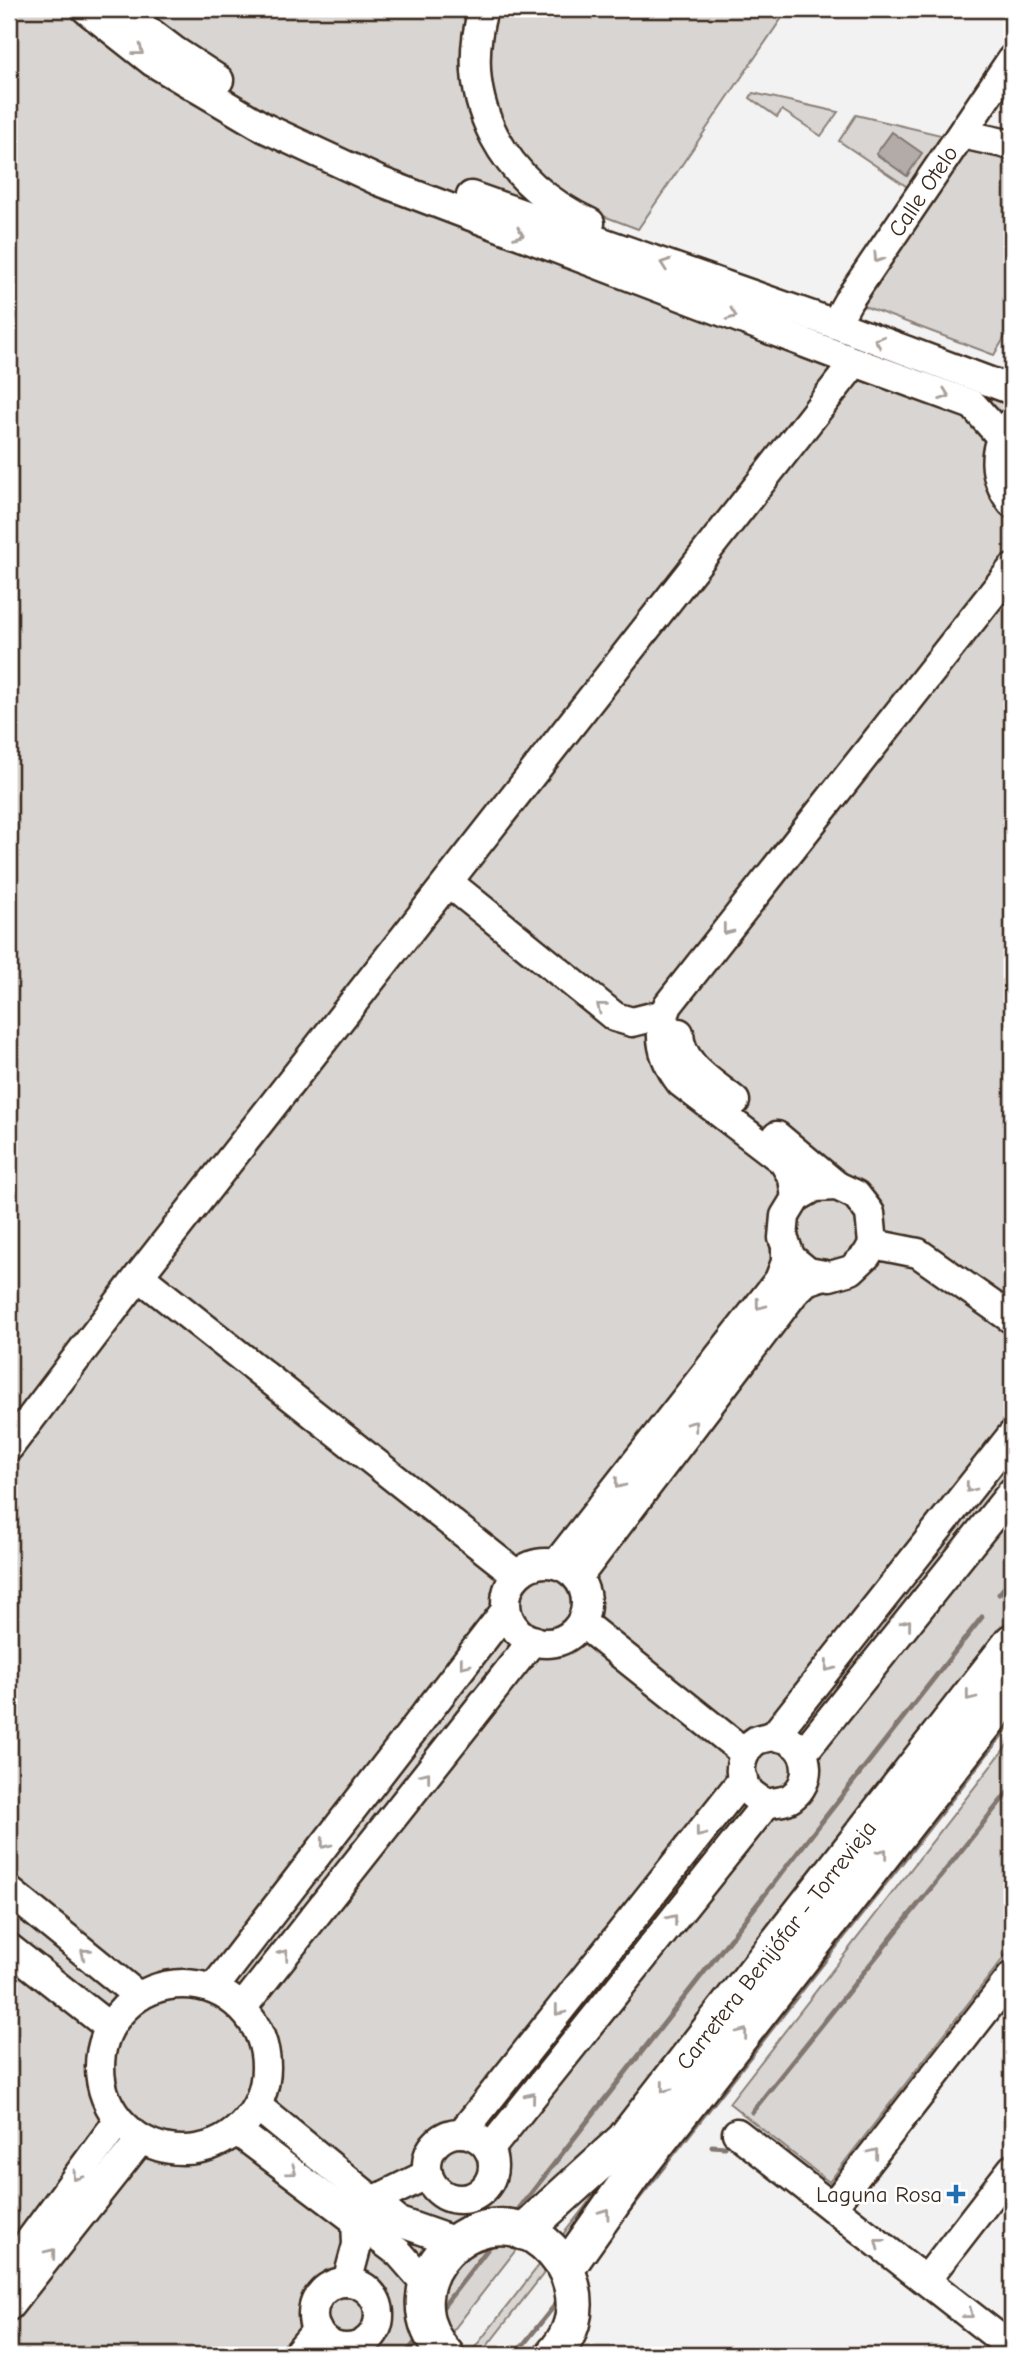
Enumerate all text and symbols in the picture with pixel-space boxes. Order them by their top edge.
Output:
one-way arrow [131,43,144,55]
street label: Calle Otelo [883,140,964,242]
one-way arrow [513,226,525,240]
one-way arrow [873,250,886,263]
one-way arrow [659,258,672,272]
one-way arrow [725,307,737,321]
one-way arrow [874,335,886,349]
one-way arrow [939,387,951,401]
one-way arrow [722,923,735,935]
one-way arrow [596,1003,609,1015]
one-way arrow [755,1298,768,1310]
one-way arrow [685,1420,698,1433]
one-way arrow [615,1477,628,1489]
one-way arrow [966,1480,978,1493]
one-way arrow [898,1619,911,1631]
one-way arrow [460,1657,473,1669]
one-way arrow [824,1659,837,1671]
one-way arrow [966,1688,979,1701]
one-way arrow [417,1771,430,1783]
street label: Carretera Benijófar - Torrevieja [671,1815,882,2075]
one-way arrow [696,1825,709,1837]
one-way arrow [320,1836,333,1849]
one-way arrow [875,1849,888,1861]
one-way arrow [665,1914,678,1927]
one-way arrow [80,1948,92,1961]
one-way arrow [276,1950,289,1962]
one-way arrow [555,2002,567,2015]
one-way arrow [735,2028,748,2040]
one-way arrow [660,2080,673,2093]
one-way arrow [523,2092,536,2104]
one-way arrow [865,2148,878,2161]
one-way arrow [284,2163,297,2176]
one-way arrow [73,2168,86,2181]
place label: Laguna Rosa [816,2181,942,2208]
marker: Laguna Rosa [948,2186,964,2202]
one-way arrow [597,2208,609,2221]
one-way arrow [874,2239,886,2252]
one-way arrow [43,2248,55,2261]
one-way arrow [961,2305,974,2318]

